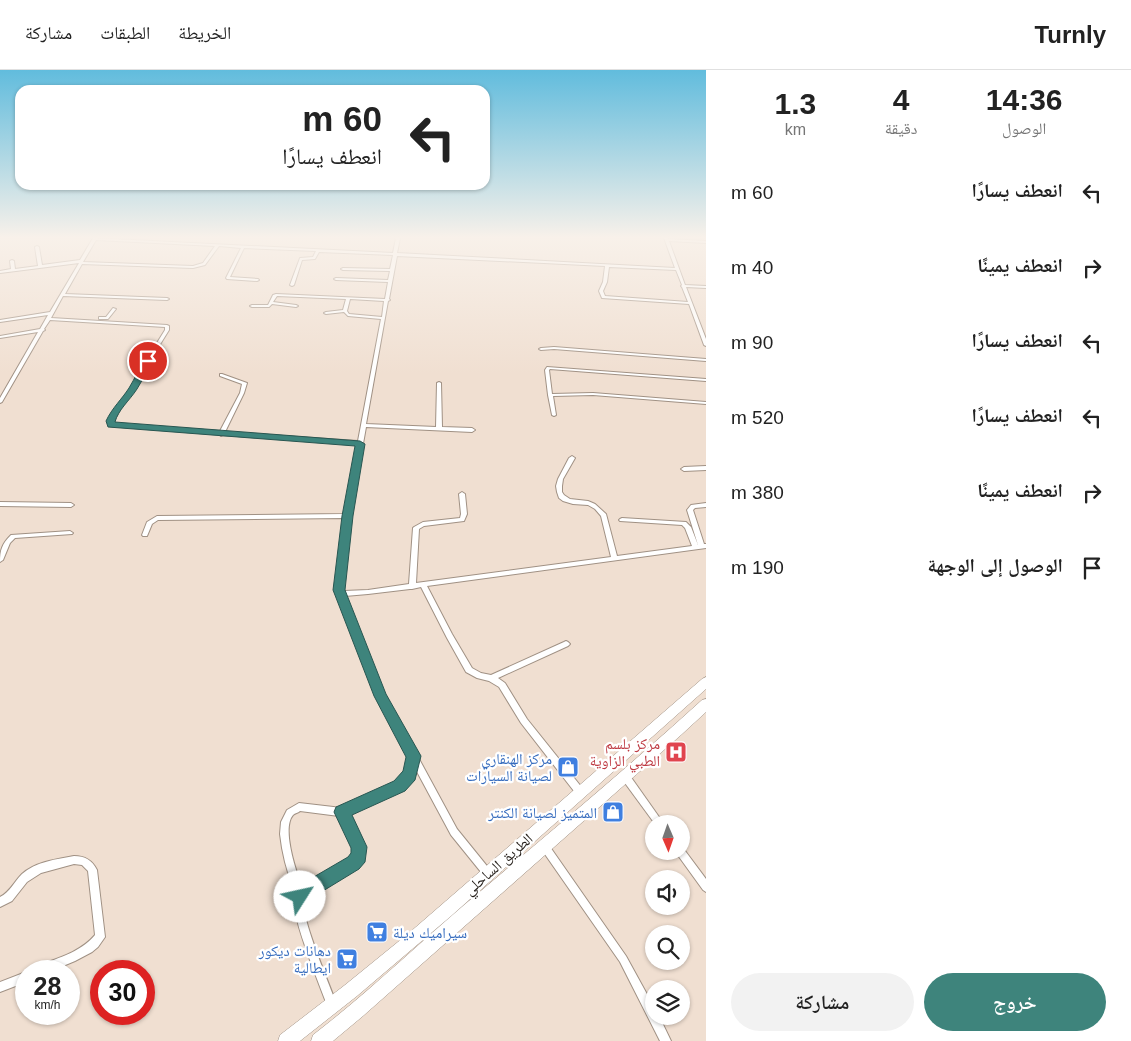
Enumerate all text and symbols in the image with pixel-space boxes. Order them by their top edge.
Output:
text: Turnly [1034,21,1106,48]
text: مشاركة [25,23,72,43]
text: الطبقات [100,23,150,43]
text: الخريطة [178,23,231,43]
text: 4 [893,83,909,116]
text: 14:36 [986,83,1063,116]
text: 1.3 [775,87,816,120]
text: 60 m [302,99,382,138]
icon: left [400,105,465,170]
text: دقيقة [885,120,917,137]
text: الوصول [1002,120,1046,137]
text: km [785,121,806,138]
text: انعطف يسارًا [282,144,382,169]
icon: left [1078,179,1106,207]
text: انعطف يسارًا [972,180,1063,201]
text: 60 m [731,182,773,203]
icon: right [1078,254,1106,282]
text: انعطف يمينًا [977,255,1063,276]
text: 40 m [731,257,773,278]
icon: left [1078,329,1106,357]
text: انعطف يسارًا [972,330,1063,351]
text: 90 m [731,332,773,353]
pin [127,340,169,382]
icon: arrive [134,347,162,375]
icon: left [1078,404,1106,432]
text: انعطف يسارًا [972,405,1063,426]
text: 520 m [731,407,784,428]
icon: right [1078,479,1106,507]
text: انعطف يمينًا [977,480,1063,501]
text: 380 m [731,482,784,503]
icon: arrive [1078,554,1106,582]
text: الوصول إلى الوجهة [927,555,1063,576]
text: 190 m [731,557,784,578]
place label: مركز بلسم الطبي الزاوية [590,735,660,772]
hospital icon: مركز بلسم الطبي الزاوية [664,740,688,764]
place label: مركز الهنقاري لصيانة السيارات [466,750,552,785]
shop icon: مركز الهنقاري لصيانة السيارات [556,755,580,779]
shop icon: المتميز لصيانة الكنتر [601,800,625,824]
place label: المتميز لصيانة الكنتر [487,804,597,822]
north arrow [645,815,690,860]
map controls [645,815,690,1025]
street label: الطريق الساحلي [460,830,538,901]
position arrow [273,870,325,922]
button: sound [645,870,690,915]
supermarket icon: سيراميك ديلة [365,920,389,944]
place label: سيراميك ديلة [393,924,467,942]
button: search [645,925,690,970]
place label: دهانات ديكور ايطالية [258,942,331,976]
supermarket icon: دهانات ديكور ايطالية [335,947,359,971]
speed limit sign: 30 [90,960,155,1025]
text: 28 [34,972,61,1000]
button: مشاركة [731,973,914,1031]
button: خروج [924,973,1106,1031]
button: layers [645,980,690,1025]
text: km/h [34,998,61,1012]

